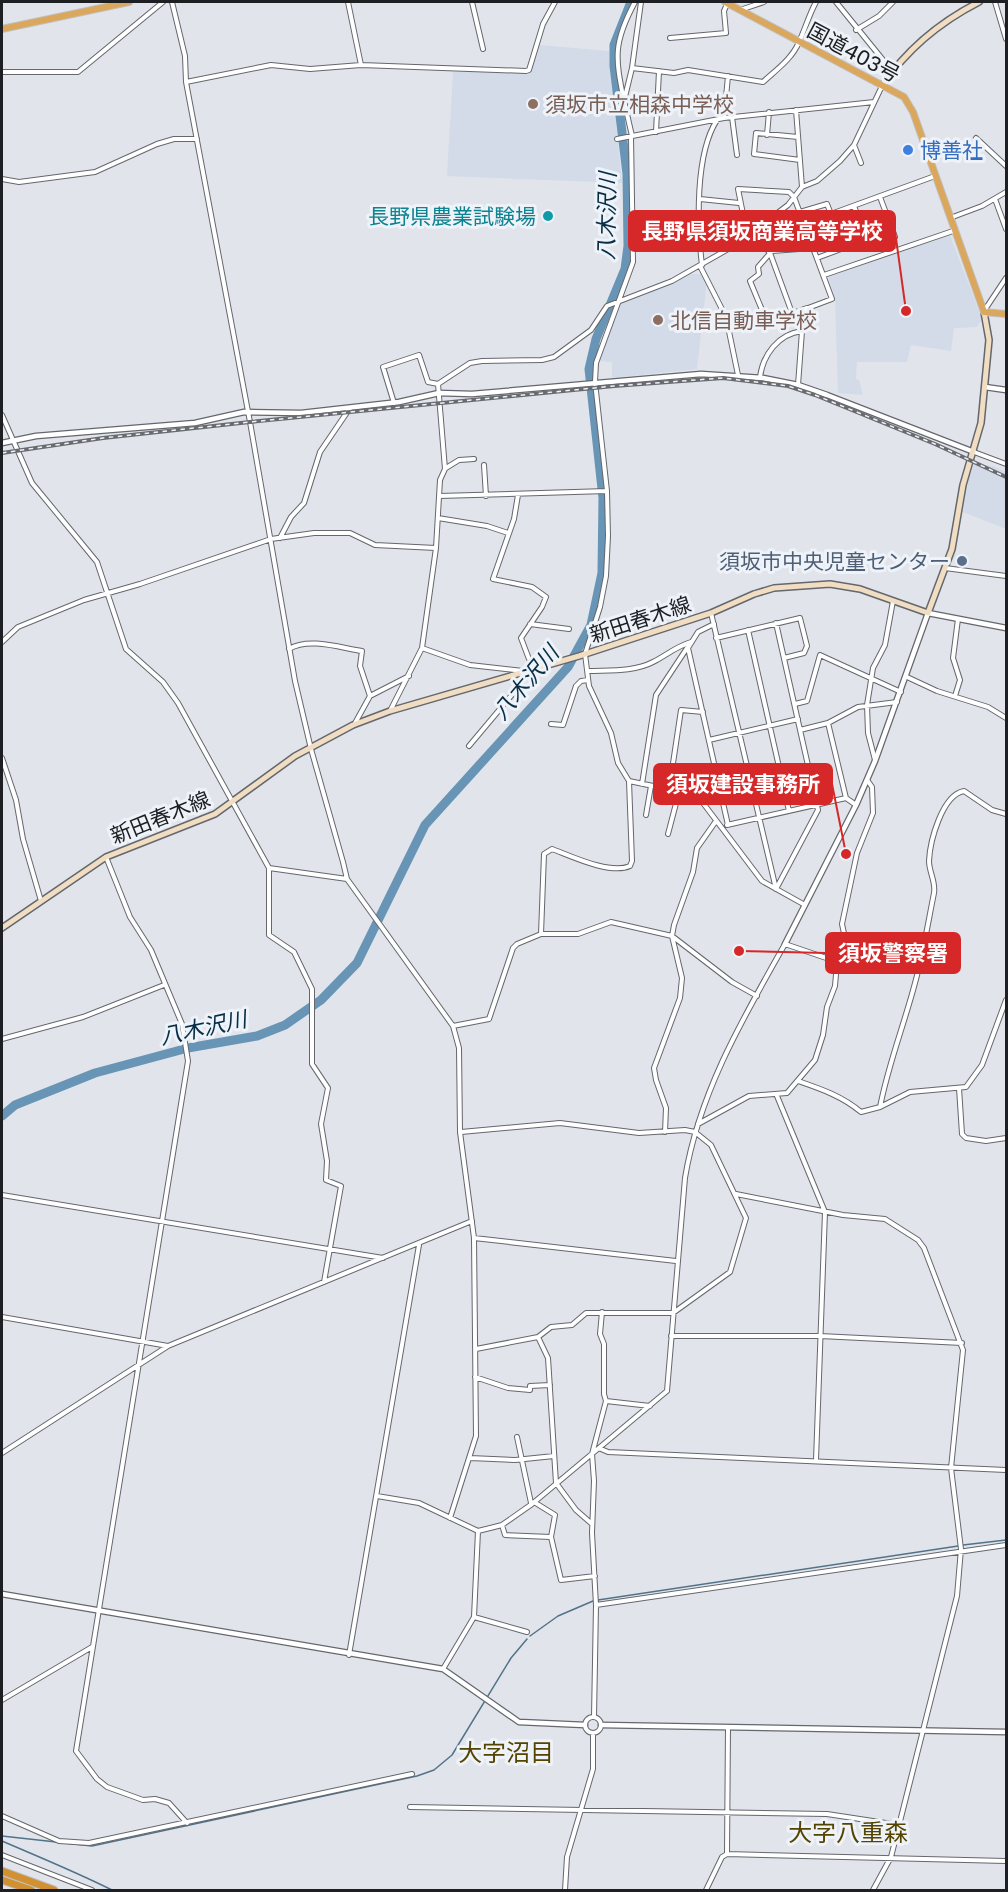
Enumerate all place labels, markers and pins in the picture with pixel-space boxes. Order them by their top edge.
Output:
place label: 須坂市立相森中学校 [545,91,734,117]
marker: 須坂市立相森中学校 [526,97,540,111]
place label: 博善社 [920,137,983,163]
marker: 博善社 [901,143,915,157]
place label: 長野県農業試験場 [368,203,536,229]
marker: 長野県農業試験場 [541,209,555,223]
callout: 長野県須坂商業高等学校 [629,211,895,251]
place label: 北信自動車学校 [670,307,817,333]
marker: 北信自動車学校 [651,313,665,327]
place label: 須坂市中央児童センター [719,548,950,574]
marker: 須坂市中央児童センター [955,554,969,568]
callout: 須坂建設事務所 [654,764,832,804]
callout: 須坂警察署 [826,933,960,973]

